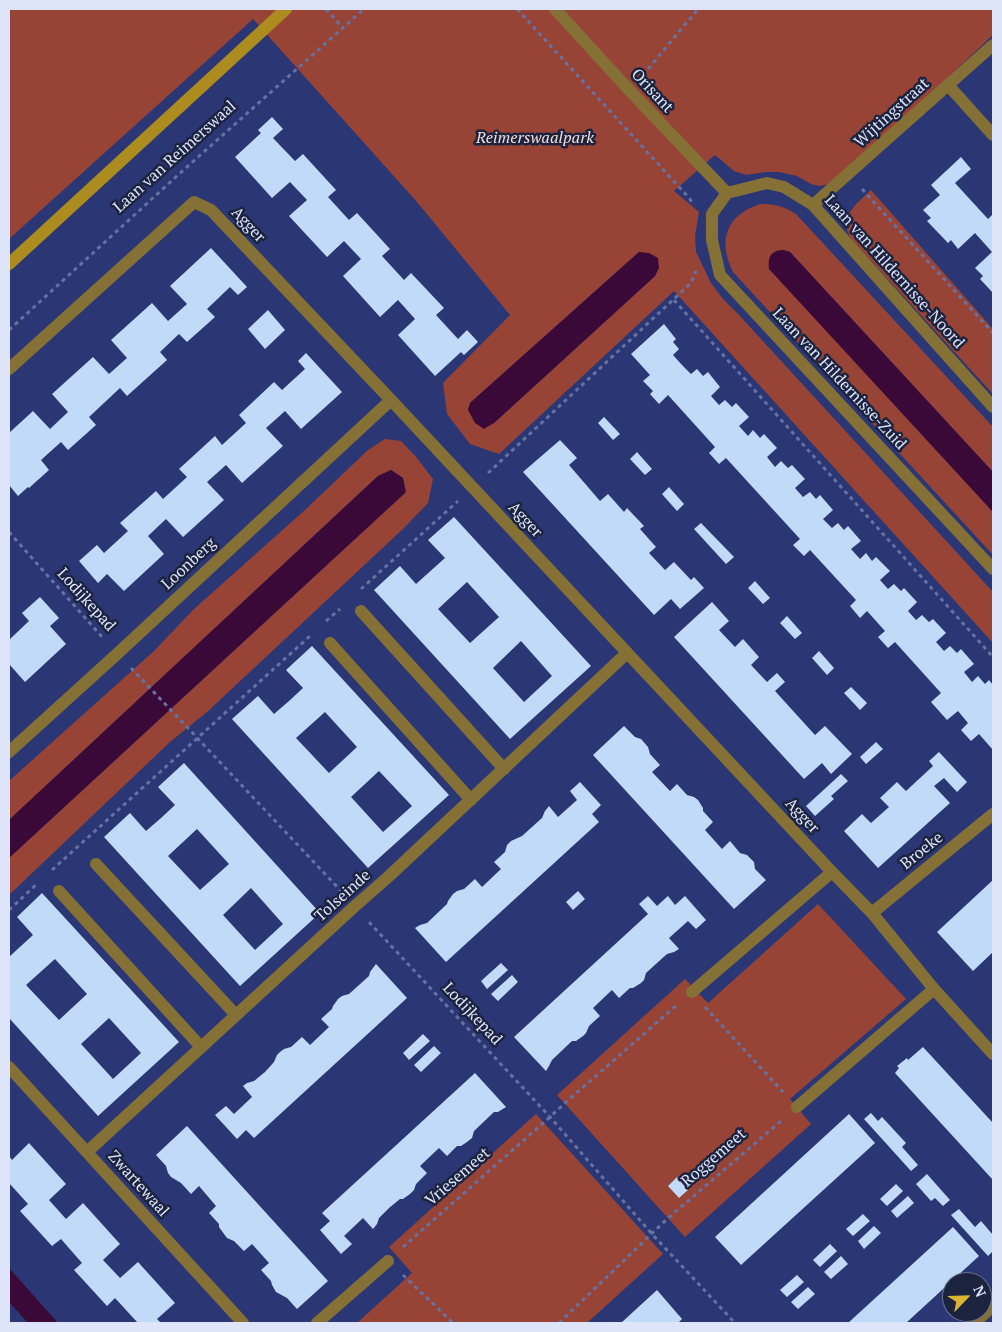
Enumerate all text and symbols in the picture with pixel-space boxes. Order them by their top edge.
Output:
street label: Orisant [627,65,677,117]
street label: Wijtingstraat [851,74,933,152]
street label: Laan van Reimerswaal [110,97,240,217]
park label: Reimerswaalpark [476,128,594,148]
street label: Laan van Hildernisse-Noord [820,191,968,353]
street label: Agger [227,203,269,247]
street label: Laan van Hildernisse-Zuid [768,304,910,454]
street label: Agger [504,498,546,542]
street label: Loonberg [158,534,220,594]
street label: Lodijkepad [53,565,119,635]
street label: Agger [781,794,823,838]
street label: Broeke [897,828,947,874]
street label: Tolseinde [311,866,375,926]
street label: Lodijkepad [438,979,506,1049]
street label: Roggemeet [678,1125,750,1191]
street label: Vriesemeet [422,1144,494,1210]
street label: Zwartewaal [103,1147,173,1221]
north arrow [942,1272,992,1322]
text: N [969,1282,991,1300]

